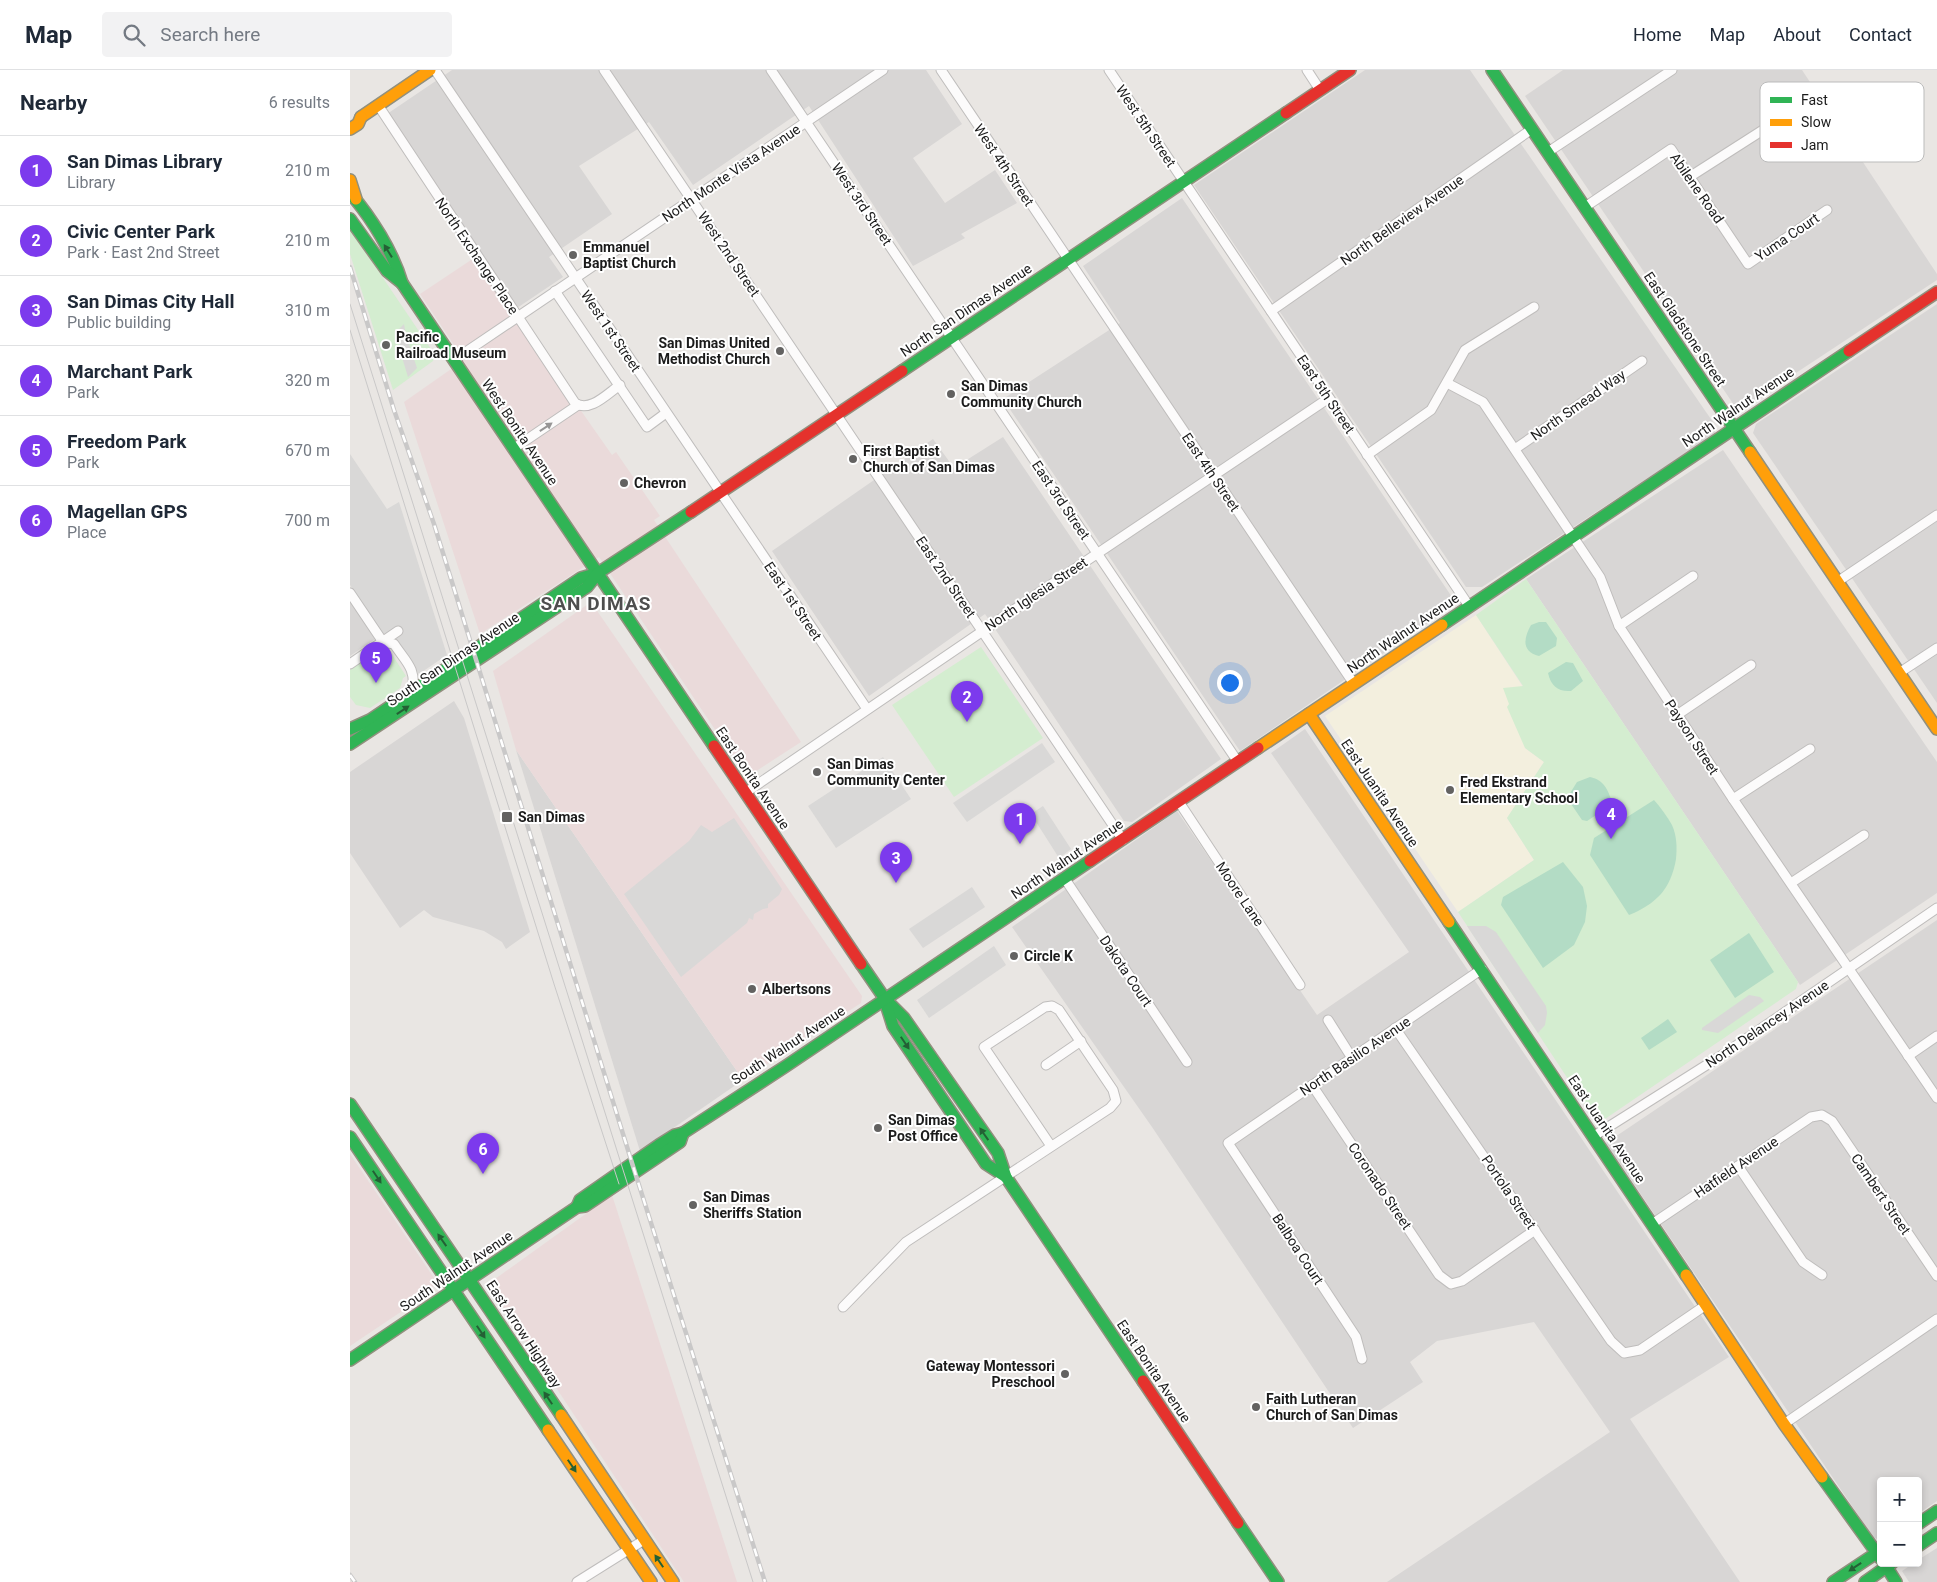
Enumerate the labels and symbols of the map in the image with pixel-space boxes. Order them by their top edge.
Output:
street label: West 5th Street [1113,82,1180,170]
legend [1760,82,1924,162]
text: Fast [1801,92,1828,108]
text: Slow [1801,114,1832,130]
street label: North Monte Vista Avenue [659,121,803,225]
street label: West 4th Street [971,121,1038,209]
text: Jam [1801,137,1829,153]
street label: Abilene Road [1667,150,1727,226]
street label: West 3rd Street [829,160,896,248]
street label: North Belleview Avenue [1337,171,1467,269]
street label: North Exchange Place [432,195,522,317]
street label: West 2nd Street [695,209,763,300]
street label: Yuma Court [1752,210,1822,264]
place label: Emmanuel Baptist Church [583,239,676,271]
one-way arrow [384,245,393,258]
marker: Emmanuel Baptist Church [567,249,579,261]
street label: North San Dimas Avenue [897,260,1035,360]
street label: East Gladstone Street [1641,269,1729,390]
street label: West 1st Street [578,287,644,375]
place label: Pacific Railroad Museum [396,329,506,361]
place label: San Dimas United Methodist Church [658,335,770,367]
marker: Pacific Railroad Museum [380,339,392,351]
marker: San Dimas United Methodist Church [774,345,786,357]
street label: East 5th Street [1294,352,1358,437]
street label: North Walnut Avenue [1679,364,1797,450]
street label: North Smead Way [1527,366,1629,444]
street label: West Bonita Avenue [479,376,561,488]
place label: San Dimas Community Church [961,378,1082,410]
marker: San Dimas Community Church [945,388,957,400]
one-way arrow [539,422,553,432]
street label: East 4th Street [1179,430,1243,515]
place label: First Baptist Church of San Dimas [863,443,995,475]
marker: First Baptist Church of San Dimas [847,453,859,465]
street label: East 3rd Street [1029,458,1093,543]
place label: Chevron [634,475,686,491]
marker: Chevron [618,477,630,489]
street label: East 2nd Street [913,533,979,621]
street label: North Iglesia Street [982,554,1091,634]
street label: East 1st Street [761,559,825,644]
street label: North Walnut Avenue [1344,590,1462,676]
district label: SAN DIMAS [541,592,651,615]
street label: South San Dimas Avenue [384,609,522,709]
pin: 5 [360,642,392,683]
your location [1217,670,1243,696]
pin: 2 [951,681,983,722]
street label: Payson Street [1662,696,1722,778]
one-way arrow [396,705,410,715]
street label: East Bonita Avenue [713,724,793,832]
street label: East Juanita Avenue [1338,736,1422,850]
place label: San Dimas Community Center [827,756,945,788]
marker: San Dimas Community Center [811,766,823,778]
place label: Fred Ekstrand Elementary School [1460,774,1578,806]
marker: Fred Ekstrand Elementary School [1444,784,1456,796]
pin: 4 [1595,798,1627,839]
pin: 1 [1004,803,1036,844]
place label: San Dimas [518,809,585,825]
marker: San Dimas [500,810,514,824]
street label: North Walnut Avenue [1008,816,1126,902]
pin: 3 [880,842,912,883]
street label: Moore Lane [1213,859,1267,929]
street label: Dakota Court [1096,933,1156,1010]
place label: Circle K [1024,948,1073,964]
marker: Circle K [1008,950,1020,962]
street label: North Delancey Avenue [1703,977,1831,1071]
place label: Albertsons [762,981,831,997]
marker: Albertsons [746,983,758,995]
street label: South Walnut Avenue [728,1002,848,1088]
street label: North Basilio Avenue [1297,1013,1413,1099]
one-way arrow [900,1036,910,1050]
street label: East Juanita Avenue [1565,1072,1649,1186]
place label: San Dimas Post Office [888,1112,958,1144]
marker: San Dimas Post Office [872,1122,884,1134]
one-way arrow [979,1128,990,1141]
pin: 6 [467,1133,499,1174]
street label: Hatfield Avenue [1691,1133,1781,1201]
street label: Coronado Street [1345,1140,1415,1233]
street label: Cambert Street [1848,1150,1914,1238]
street label: Portola Street [1478,1152,1540,1232]
one-way arrow [372,1171,382,1184]
place label: San Dimas Sheriffs Station [703,1189,802,1221]
marker: San Dimas Sheriffs Station [687,1199,699,1211]
street label: Balboa Court [1269,1211,1327,1288]
street label: South Walnut Avenue [397,1227,515,1315]
one-way arrow [437,1233,447,1247]
street label: East Arrow Highway [483,1277,565,1391]
street label: East Bonita Avenue [1114,1317,1194,1425]
one-way arrow [476,1325,486,1338]
place label: Gateway Montessori Preschool [926,1358,1055,1390]
marker: Gateway Montessori Preschool [1059,1368,1071,1380]
one-way arrow [544,1391,553,1405]
place label: Faith Lutheran Church of San Dimas [1266,1391,1398,1423]
marker: Faith Lutheran Church of San Dimas [1250,1401,1262,1413]
one-way arrow [567,1460,577,1473]
one-way arrow [654,1554,664,1568]
one-way arrow [1848,1562,1861,1572]

